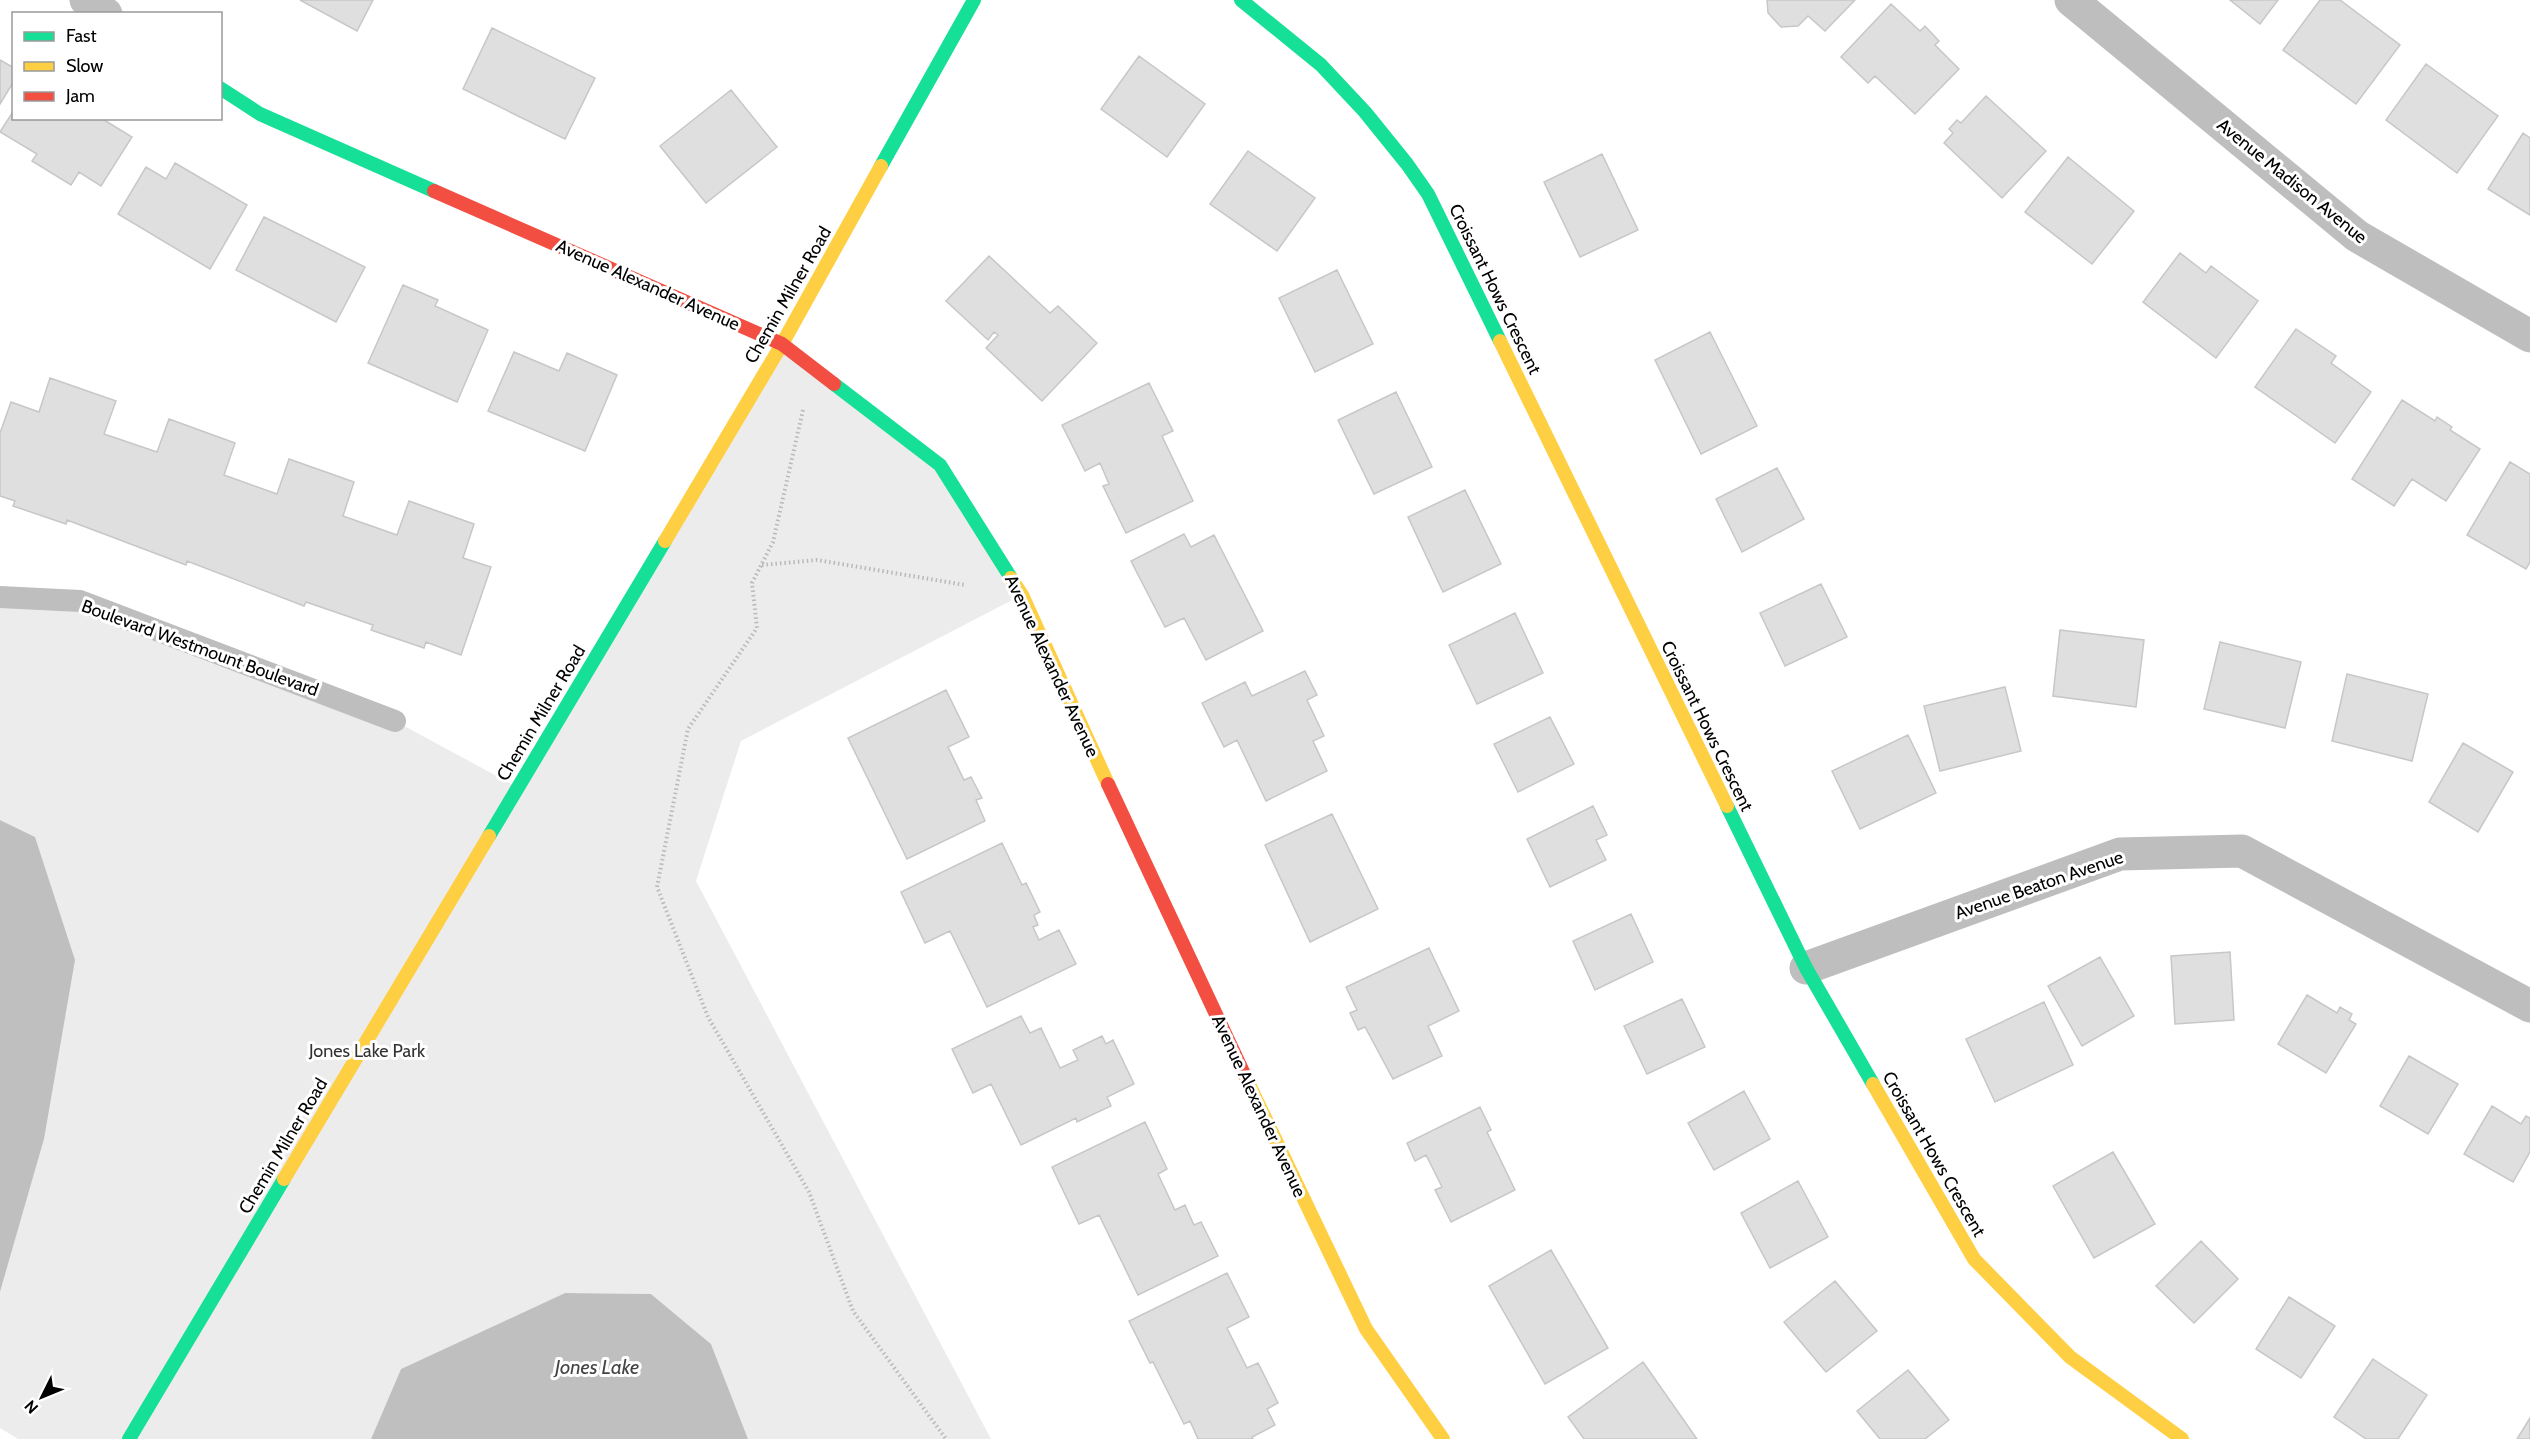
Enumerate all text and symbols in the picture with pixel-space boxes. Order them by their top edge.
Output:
legend [12,12,222,120]
text: Fast [66,25,97,47]
text: Slow [66,55,103,77]
text: Jam [65,85,95,107]
street label: Avenue Madison Avenue [2213,114,2371,248]
street label: Croissant Hows Crescent [1444,200,1546,378]
street label: Chemin Milner Road [740,223,836,367]
street label: Avenue Alexander Avenue [553,235,743,335]
street label: Avenue Alexander Avenue [1000,571,1104,761]
street label: Boulevard Westmount Boulevard [78,595,322,701]
street label: Croissant Hows Crescent [1656,637,1758,815]
street label: Chemin Milner Road [492,641,590,785]
street label: Avenue Beaton Avenue [1952,846,2126,924]
street label: Avenue Alexander Avenue [1207,1011,1311,1201]
park label: Jones Lake Park [308,1040,426,1062]
street label: Croissant Hows Crescent [1878,1068,1990,1240]
street label: Chemin Milner Road [234,1074,332,1218]
water label: Jones Lake [553,1355,639,1379]
north arrow [12,1367,72,1427]
text: N [21,1396,42,1418]

